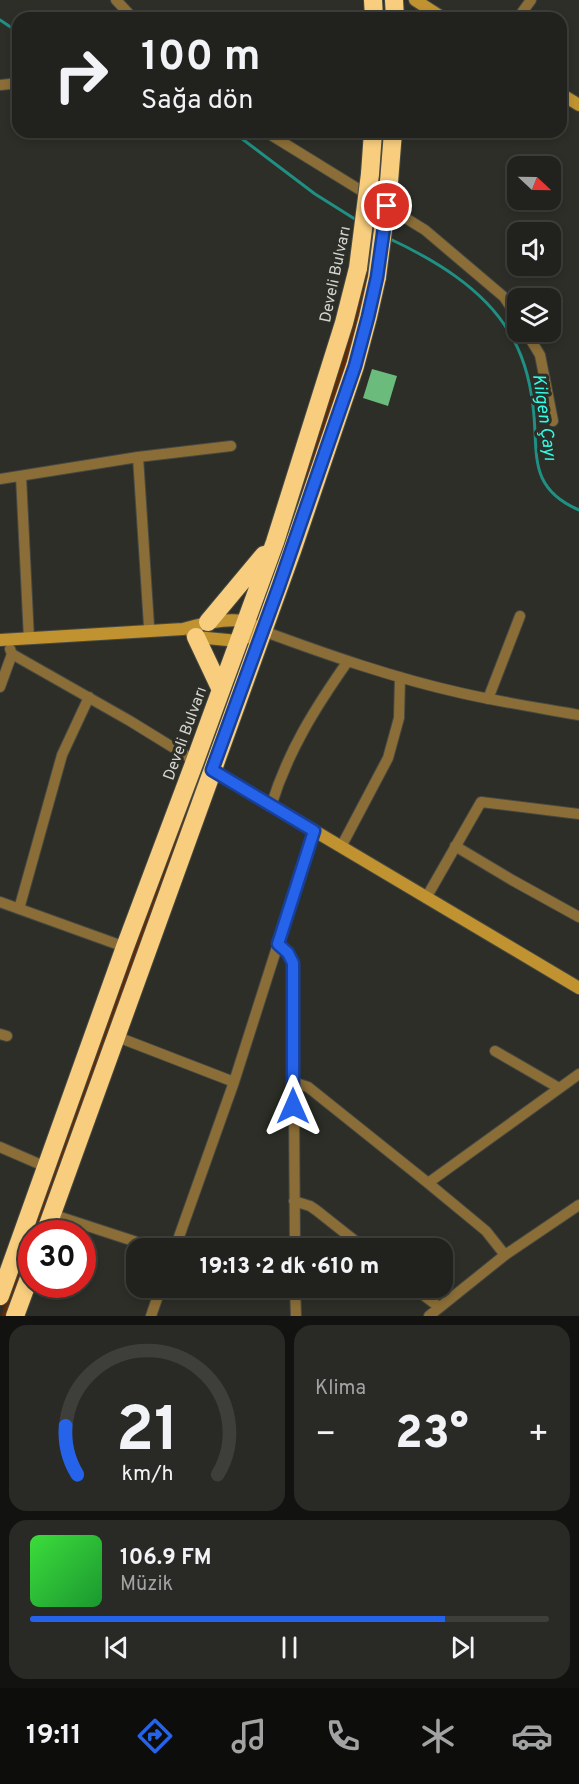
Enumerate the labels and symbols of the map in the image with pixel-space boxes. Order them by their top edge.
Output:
north arrow [507,156,561,210]
pin [361,180,412,231]
street label: Develi Bulvarı [316,224,356,325]
water label: Kilgen Çayı [526,372,561,463]
street label: Develi Bulvarı [160,684,212,783]
position arrow [261,1074,325,1138]
speed limit sign: 30 [18,1220,96,1298]

